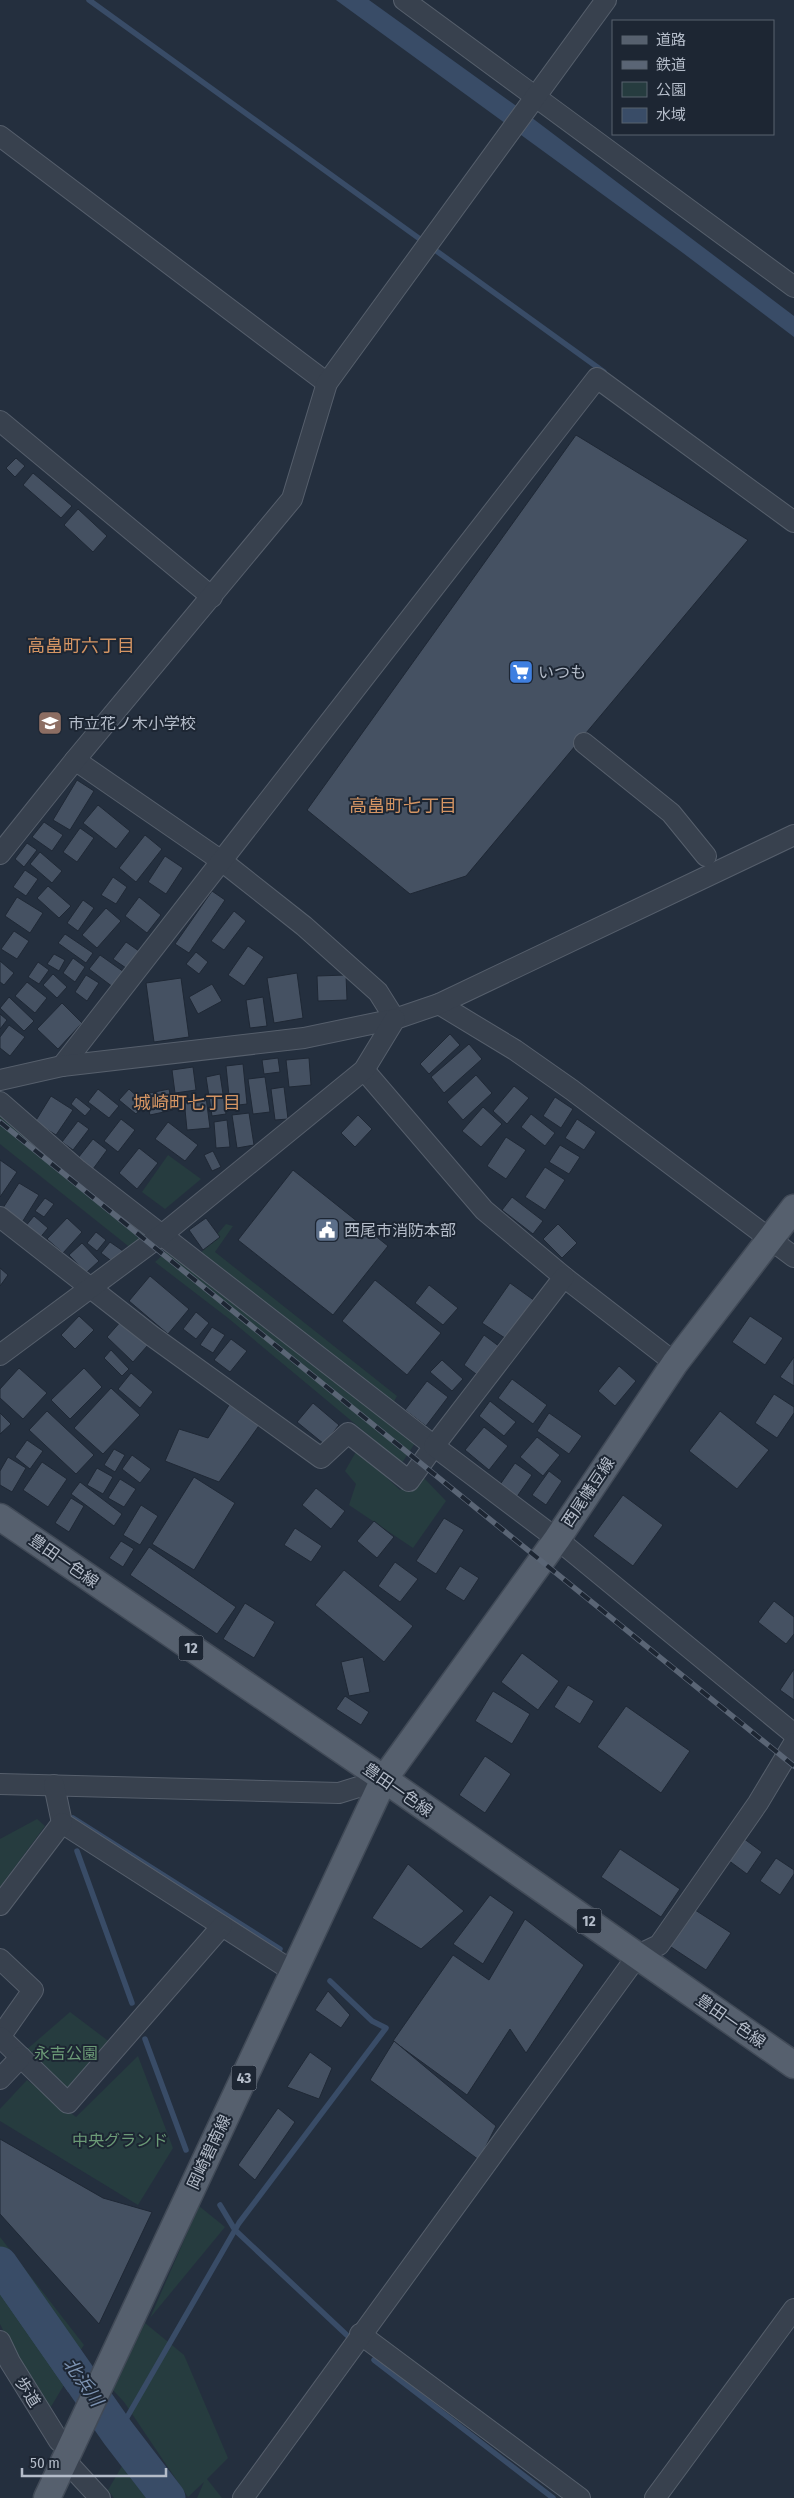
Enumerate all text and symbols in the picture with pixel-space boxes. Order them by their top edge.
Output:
legend [612,20,774,135]
text: 道路 [656,31,686,49]
text: 鉄道 [656,56,686,74]
text: 公園 [656,81,686,99]
text: 水域 [656,106,686,124]
district label: 高畠町六丁目 [27,635,135,657]
supermarket icon: いつも [508,659,534,685]
place label: いつも [538,663,586,682]
school or university icon: 市立花ノ木小学校 [37,710,63,736]
place label: 市立花ノ木小学校 [68,714,196,733]
district label: 高畠町七丁目 [349,795,457,817]
district label: 城崎町七丁目 [133,1092,241,1114]
public building icon: 西尾市消防本部 [314,1217,340,1243]
place label: 西尾市消防本部 [344,1221,456,1240]
street label: 西尾幡豆線 [558,1454,618,1530]
street label: 豊田一色線 [26,1530,102,1592]
road number: 12 [178,1636,204,1660]
street label: 豊田一色線 [360,1759,436,1821]
road number: 12 [576,1908,602,1934]
street label: 豊田一色線 [693,1990,769,2052]
park label: 永吉公園 [34,2044,98,2063]
road number: 43 [232,2066,256,2090]
street label: 岡崎碧南線 [183,2112,235,2192]
park label: 中央グランド [72,2131,168,2150]
water label: 北浜川 [59,2354,109,2412]
street label: 歩道 [11,2373,45,2411]
scale bar [22,2446,166,2478]
text: 50 m [30,2454,60,2472]

